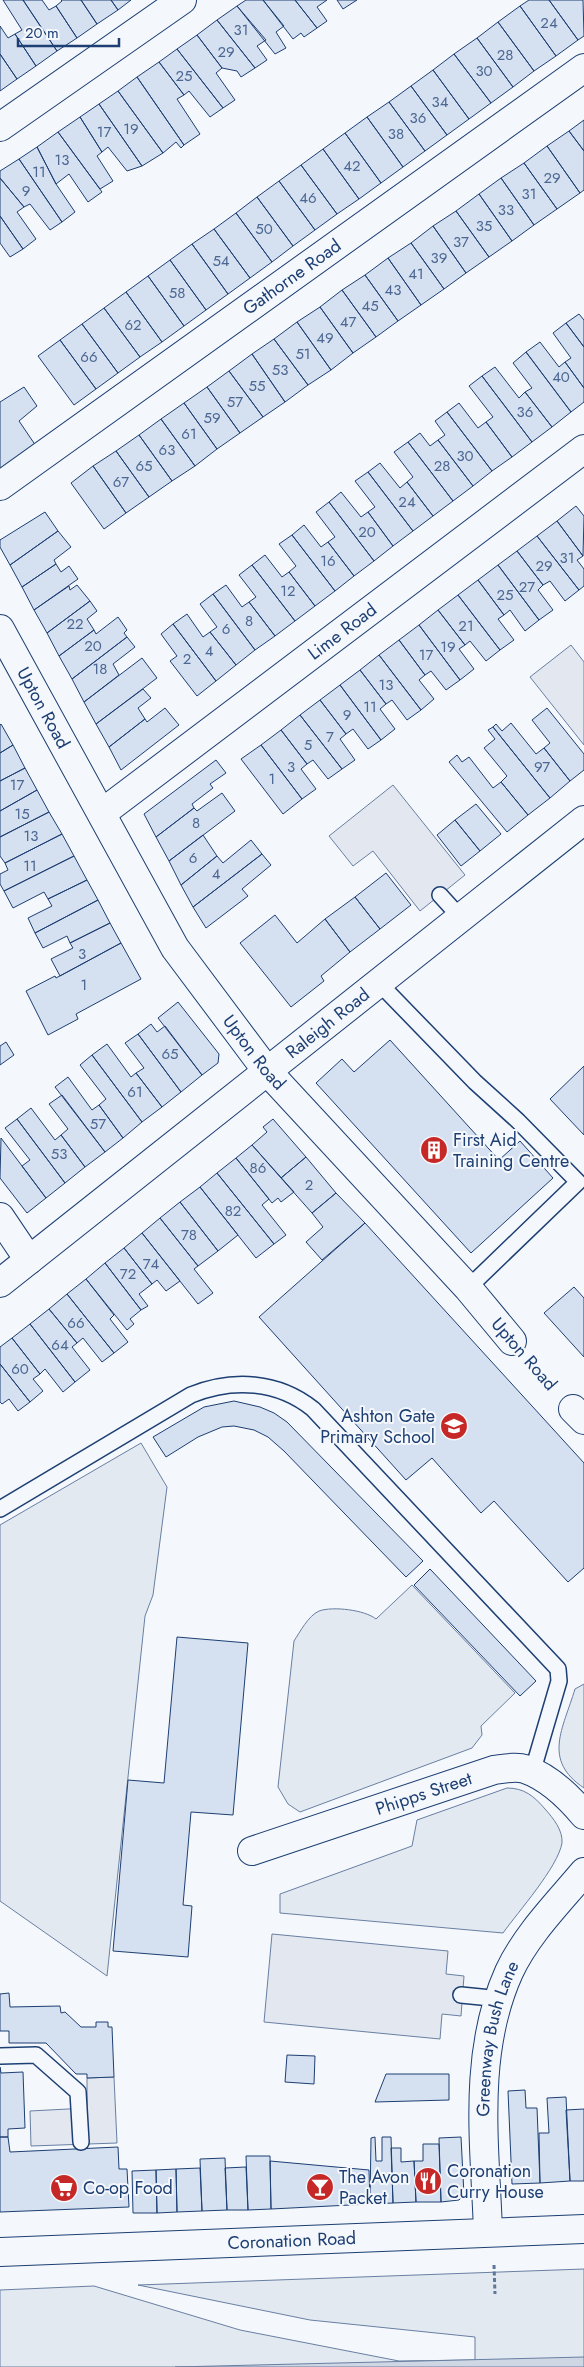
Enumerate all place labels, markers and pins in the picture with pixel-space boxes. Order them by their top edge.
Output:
place label: First Aid Training Centre [453,1127,569,1174]
building icon: First Aid Training Centre [419,1135,449,1165]
place label: Ashton Gate Primary School [320,1403,435,1450]
school or university icon: Ashton Gate Primary School [439,1411,469,1441]
place label: Coronation Curry House [447,2158,544,2205]
place label: The Avon Packet [339,2164,409,2211]
restaurant icon: Coronation Curry House [413,2166,443,2196]
bar icon: The Avon Packet [305,2172,335,2202]
supermarket icon: Co-op Food [49,2173,79,2203]
place label: Co-op Food [83,2175,173,2201]

